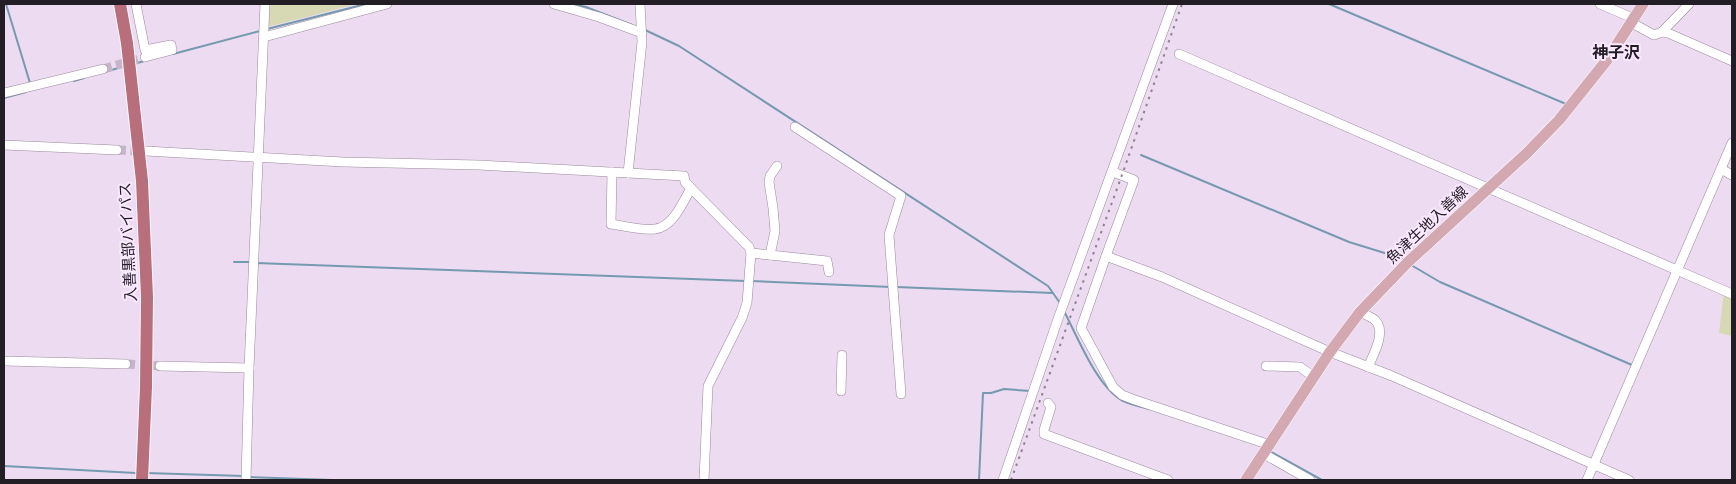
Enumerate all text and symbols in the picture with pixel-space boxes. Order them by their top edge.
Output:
district label: 神子沢 [1592,42,1640,63]
street label: 入善黒部バイパス [115,182,141,302]
street label: 魚津生地入善線 [1382,182,1472,268]

